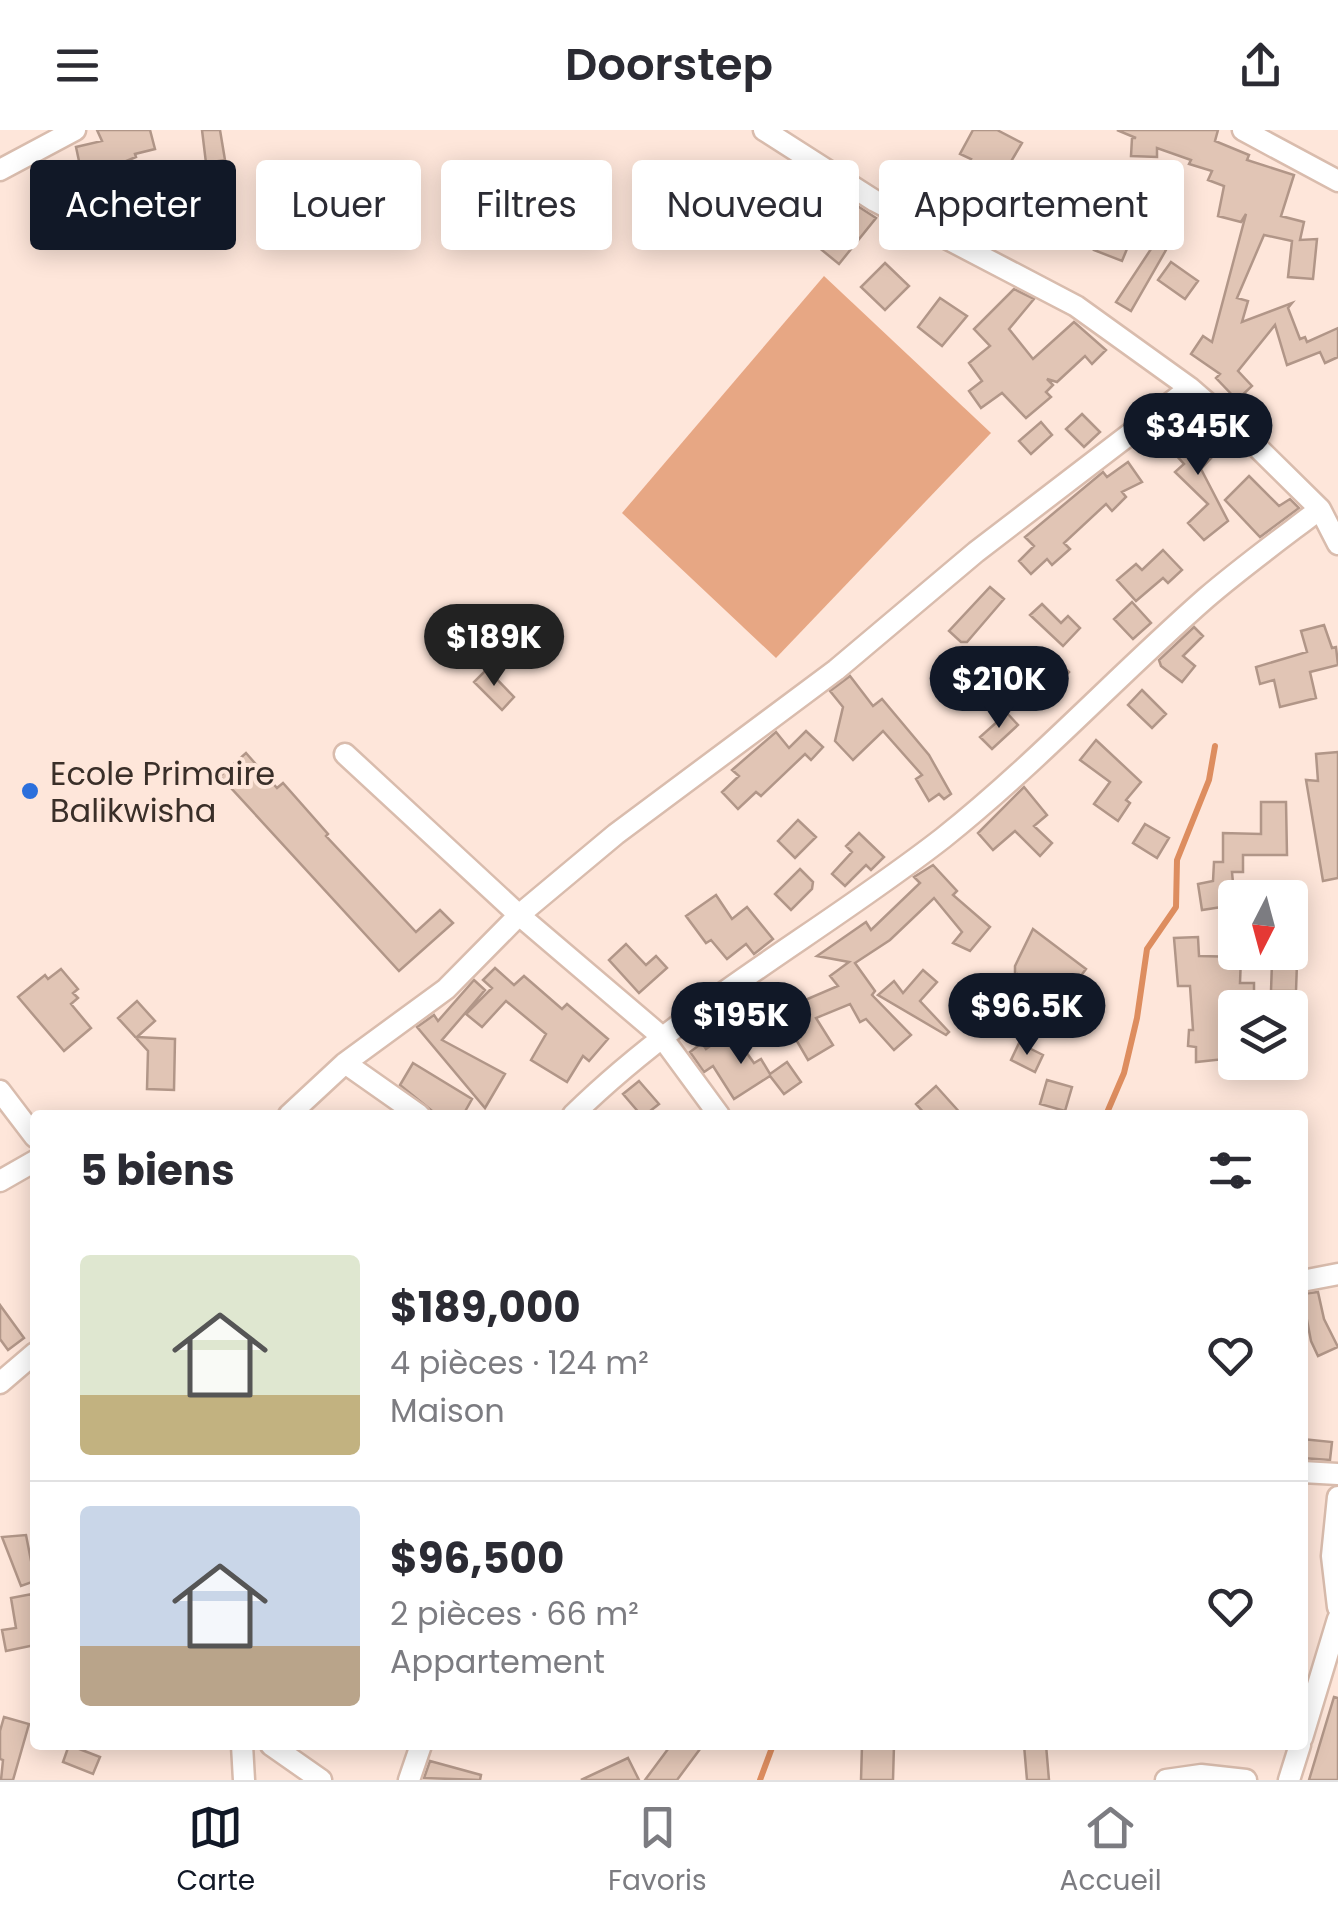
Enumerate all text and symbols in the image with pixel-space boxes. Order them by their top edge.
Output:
text: Doorstep [565,33,773,96]
icon: menu [50,38,105,93]
icon: share [1233,38,1288,93]
chip: Acheter [30,160,236,250]
chip: Louer [256,160,421,250]
chip: Filtres [441,160,612,250]
chip: Nouveau [632,160,859,250]
chip: Appartement [879,160,1184,250]
pin: $345K [1128,393,1268,478]
text: $345K [1145,403,1251,448]
pin: $189K [424,604,564,689]
text: $189K [446,614,542,659]
pin: $210K [929,646,1069,731]
text: $210K [952,656,1046,701]
place label: Ecole Primaire Balikwisha [50,751,275,833]
marker: Ecole Primaire Balikwisha [19,780,41,802]
north arrow [1218,880,1308,970]
map controls [1218,880,1308,1080]
pin: $96.5K [946,973,1108,1058]
pin: $195K [671,982,811,1067]
text: $96.5K [970,983,1084,1028]
button: layers [1218,990,1308,1080]
text: $195K [693,992,789,1037]
text: 5 biens [80,1141,235,1200]
icon: filters [1203,1143,1258,1198]
text: $189,000 [390,1278,581,1337]
icon: home [160,1295,280,1415]
icon: heart [1203,1328,1258,1383]
text: 4 pièces · 124 m² [390,1340,649,1385]
text: Maison [390,1388,505,1433]
text: $96,500 [390,1529,564,1588]
icon: home [160,1546,280,1666]
icon: heart [1203,1579,1258,1634]
text: 2 pièces · 66 m² [390,1591,639,1636]
text: Appartement [390,1639,605,1684]
tab: Carte [176,1800,255,1902]
tab: Favoris [608,1800,707,1902]
tab: Accueil [1060,1800,1162,1902]

